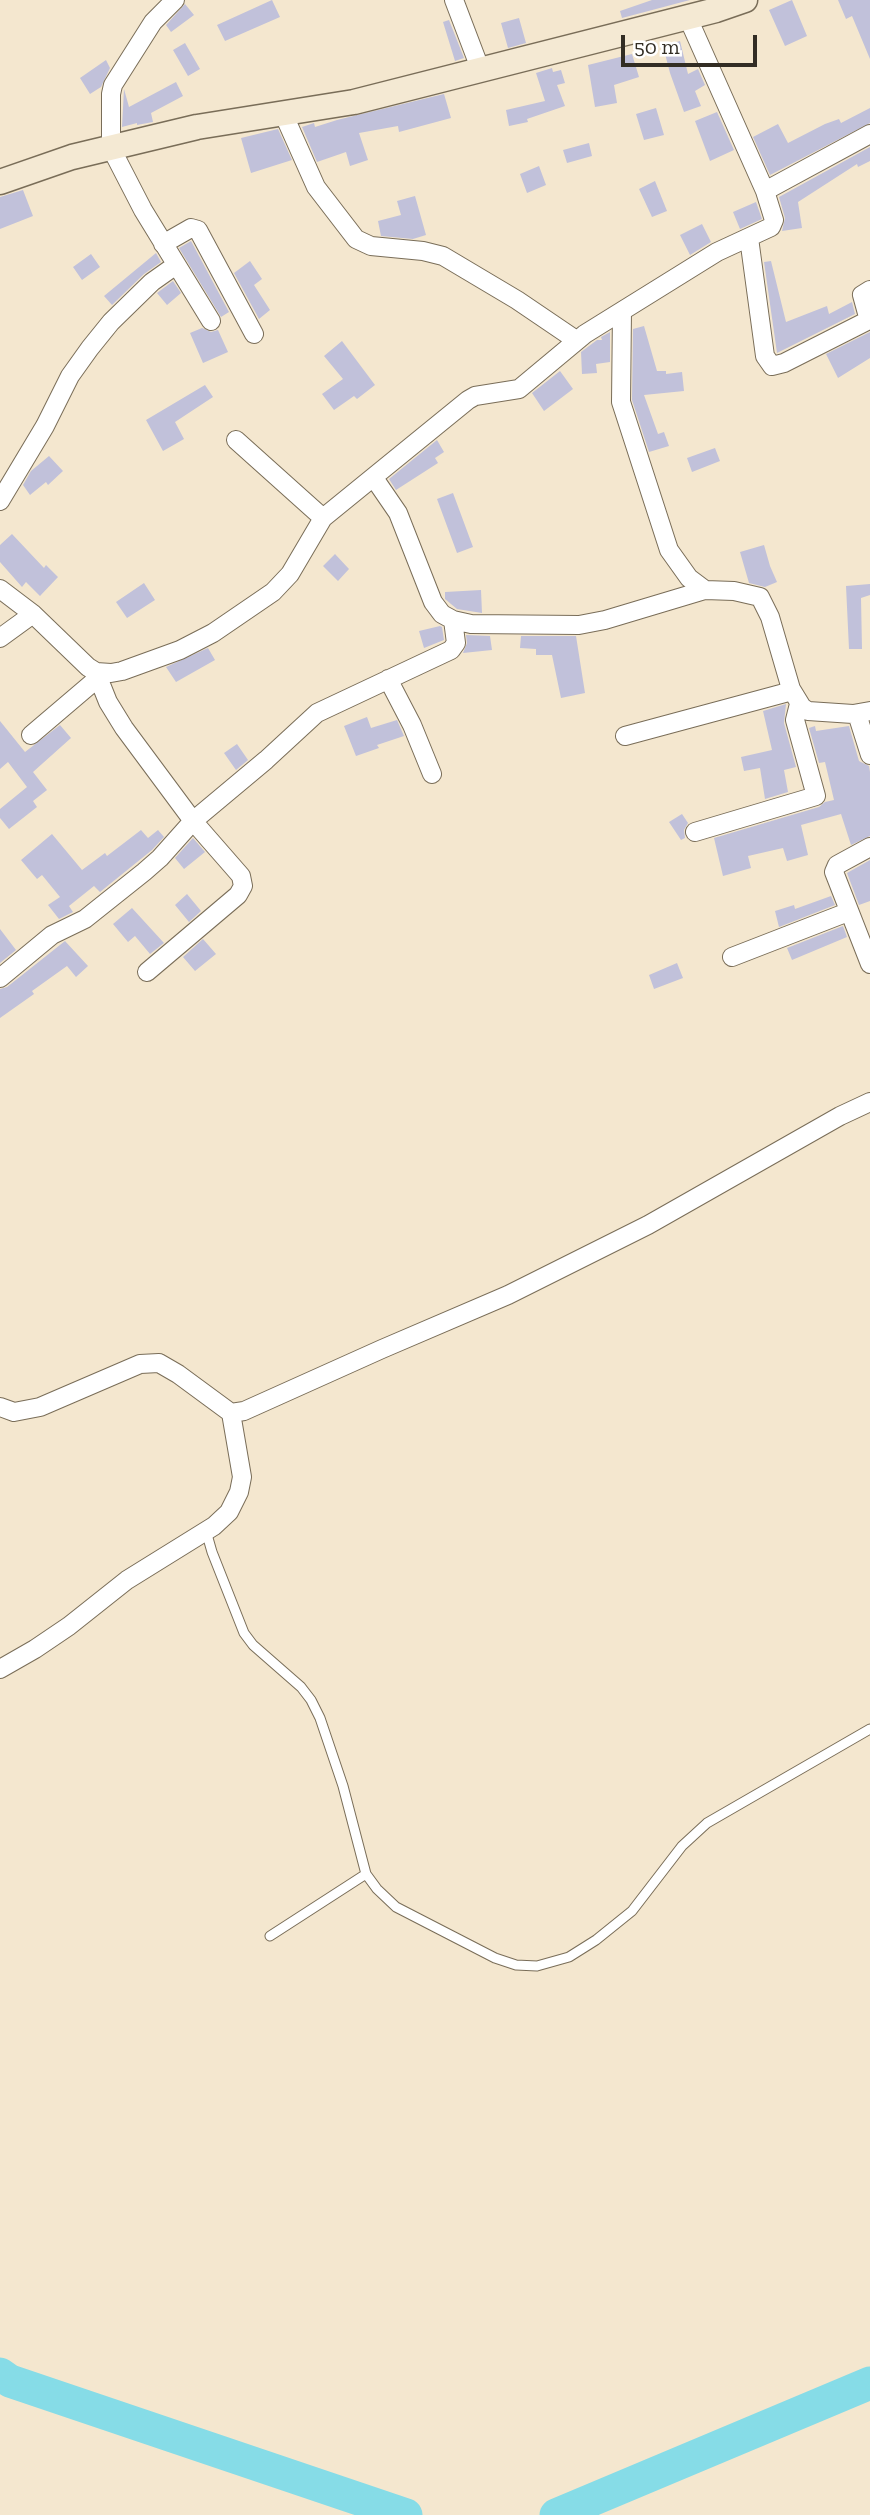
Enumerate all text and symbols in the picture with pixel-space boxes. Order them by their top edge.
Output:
scale bar [625,21,762,65]
text: 50 m [634,34,680,59]

